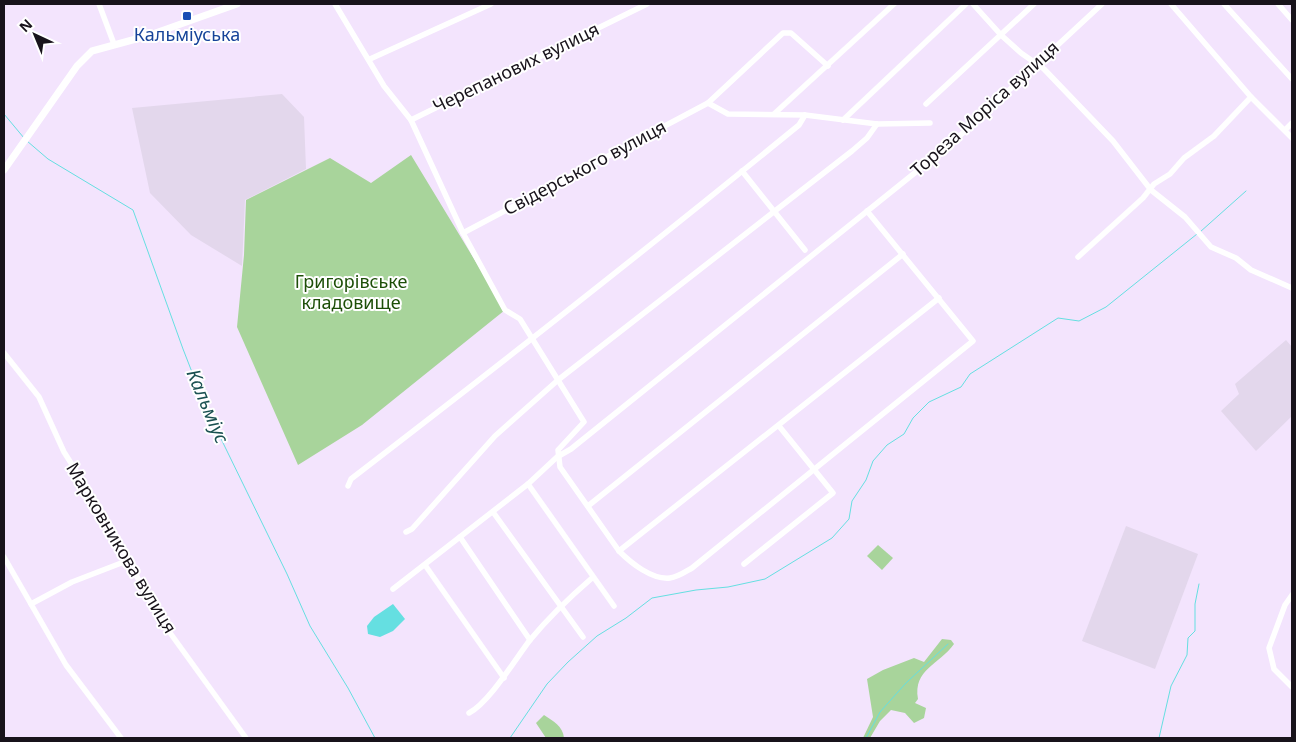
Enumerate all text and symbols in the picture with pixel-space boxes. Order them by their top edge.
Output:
north arrow [10,10,60,60]
marker: Кальміуська [181,10,193,22]
text: N [15,14,36,36]
street label: Черепанових вулиця [428,16,603,118]
place label: Кальміуська [134,22,240,46]
street label: Тореза Моріса вулиця [905,35,1064,181]
street label: Свiдерського вулиця [499,114,670,220]
park label: Григорівське кладовище [295,269,407,314]
water label: Кальміус [181,365,235,447]
street label: Марковникова вулиця [61,457,183,638]

